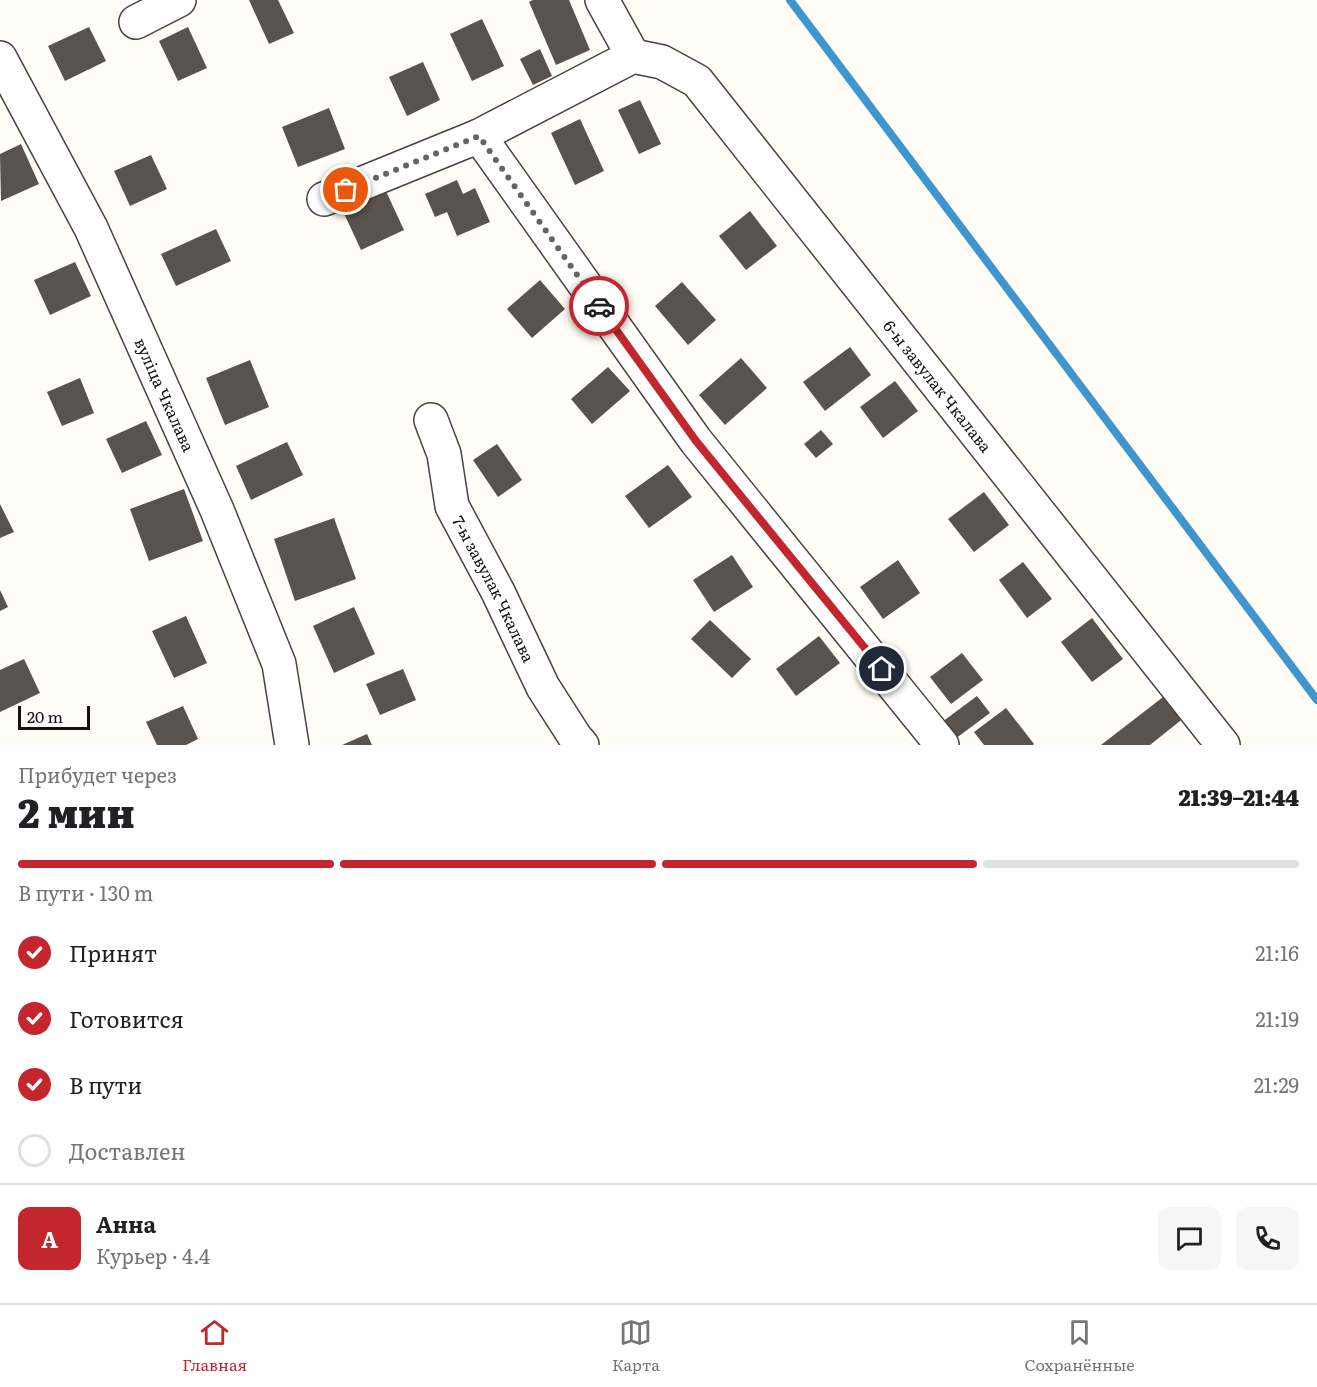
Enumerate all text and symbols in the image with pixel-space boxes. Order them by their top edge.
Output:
pin [320,164,371,215]
icon: bag [329,173,362,206]
courier [569,276,629,336]
icon: car [583,290,616,323]
street label: 6-ы завулак Чкалава [878,314,998,457]
street label: вуліца Чкалава [129,334,201,455]
street label: 7-ы завулак Чкалава [447,511,542,666]
pin [856,643,907,694]
icon: home [865,652,898,685]
scale bar [18,703,90,730]
text: 20 m [27,704,63,728]
text: Прибудет через [18,759,177,789]
text: 21:39–21:44 [1179,780,1299,813]
text: 2 мин [18,782,135,840]
text: В пути · 130 m [18,877,153,907]
icon: check [18,936,51,969]
text: Принят [69,936,157,969]
text: 21:16 [1255,937,1299,967]
icon: check [18,1002,51,1035]
text: Готовится [69,1002,184,1035]
text: 21:19 [1255,1003,1299,1033]
icon: check [18,1068,51,1101]
text: В пути [69,1068,142,1101]
text: 21:29 [1254,1069,1299,1099]
text: Доставлен [69,1134,186,1167]
text: Анна [96,1207,156,1240]
button: chat [1158,1207,1221,1270]
button: phone [1236,1207,1299,1270]
text: А [41,1222,58,1255]
text: Курьер · 4.4 [96,1240,210,1270]
tab: Главная [182,1316,247,1376]
tab: Карта [612,1316,660,1376]
tab: Сохранённые [1025,1316,1135,1376]

